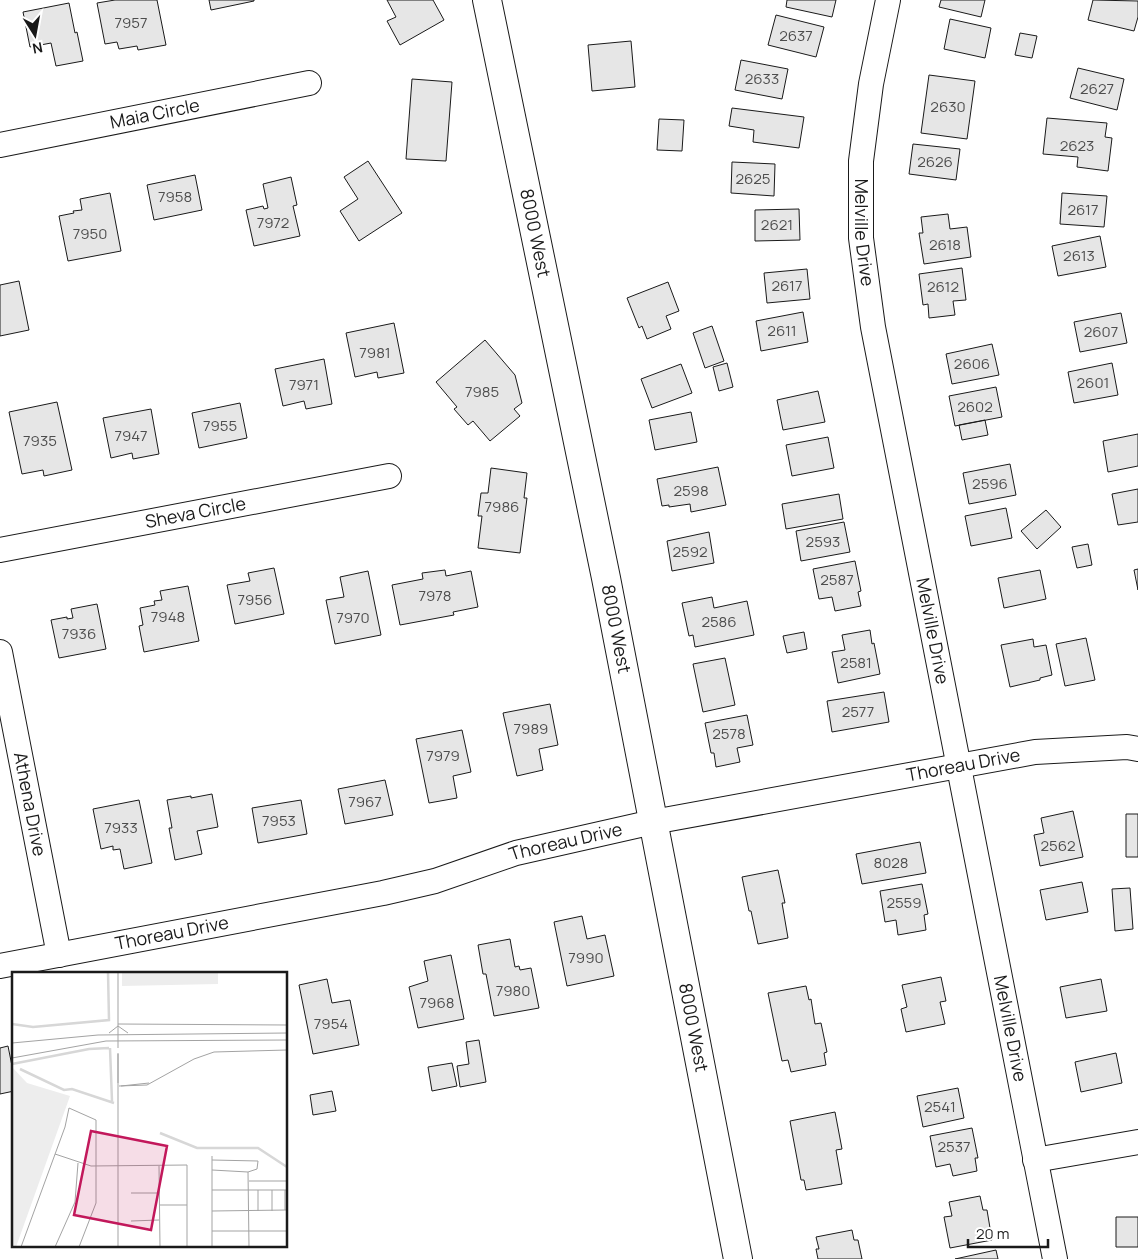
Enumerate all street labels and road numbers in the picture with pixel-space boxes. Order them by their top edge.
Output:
street label: Maia Circle [108,92,202,134]
street label: Melville Drive [850,179,880,288]
street label: 8000 West [515,186,557,279]
street label: Sheva Circle [143,491,248,533]
street label: Melville Drive [911,576,955,686]
street label: 8000 West [597,582,637,675]
street label: Thoreau Drive [904,742,1022,786]
street label: Athena Drive [9,750,52,858]
street label: Thoreau Drive [506,816,624,866]
street label: Thoreau Drive [113,910,231,955]
street label: Melville Drive [989,973,1033,1084]
street label: 8000 West [674,981,714,1074]

